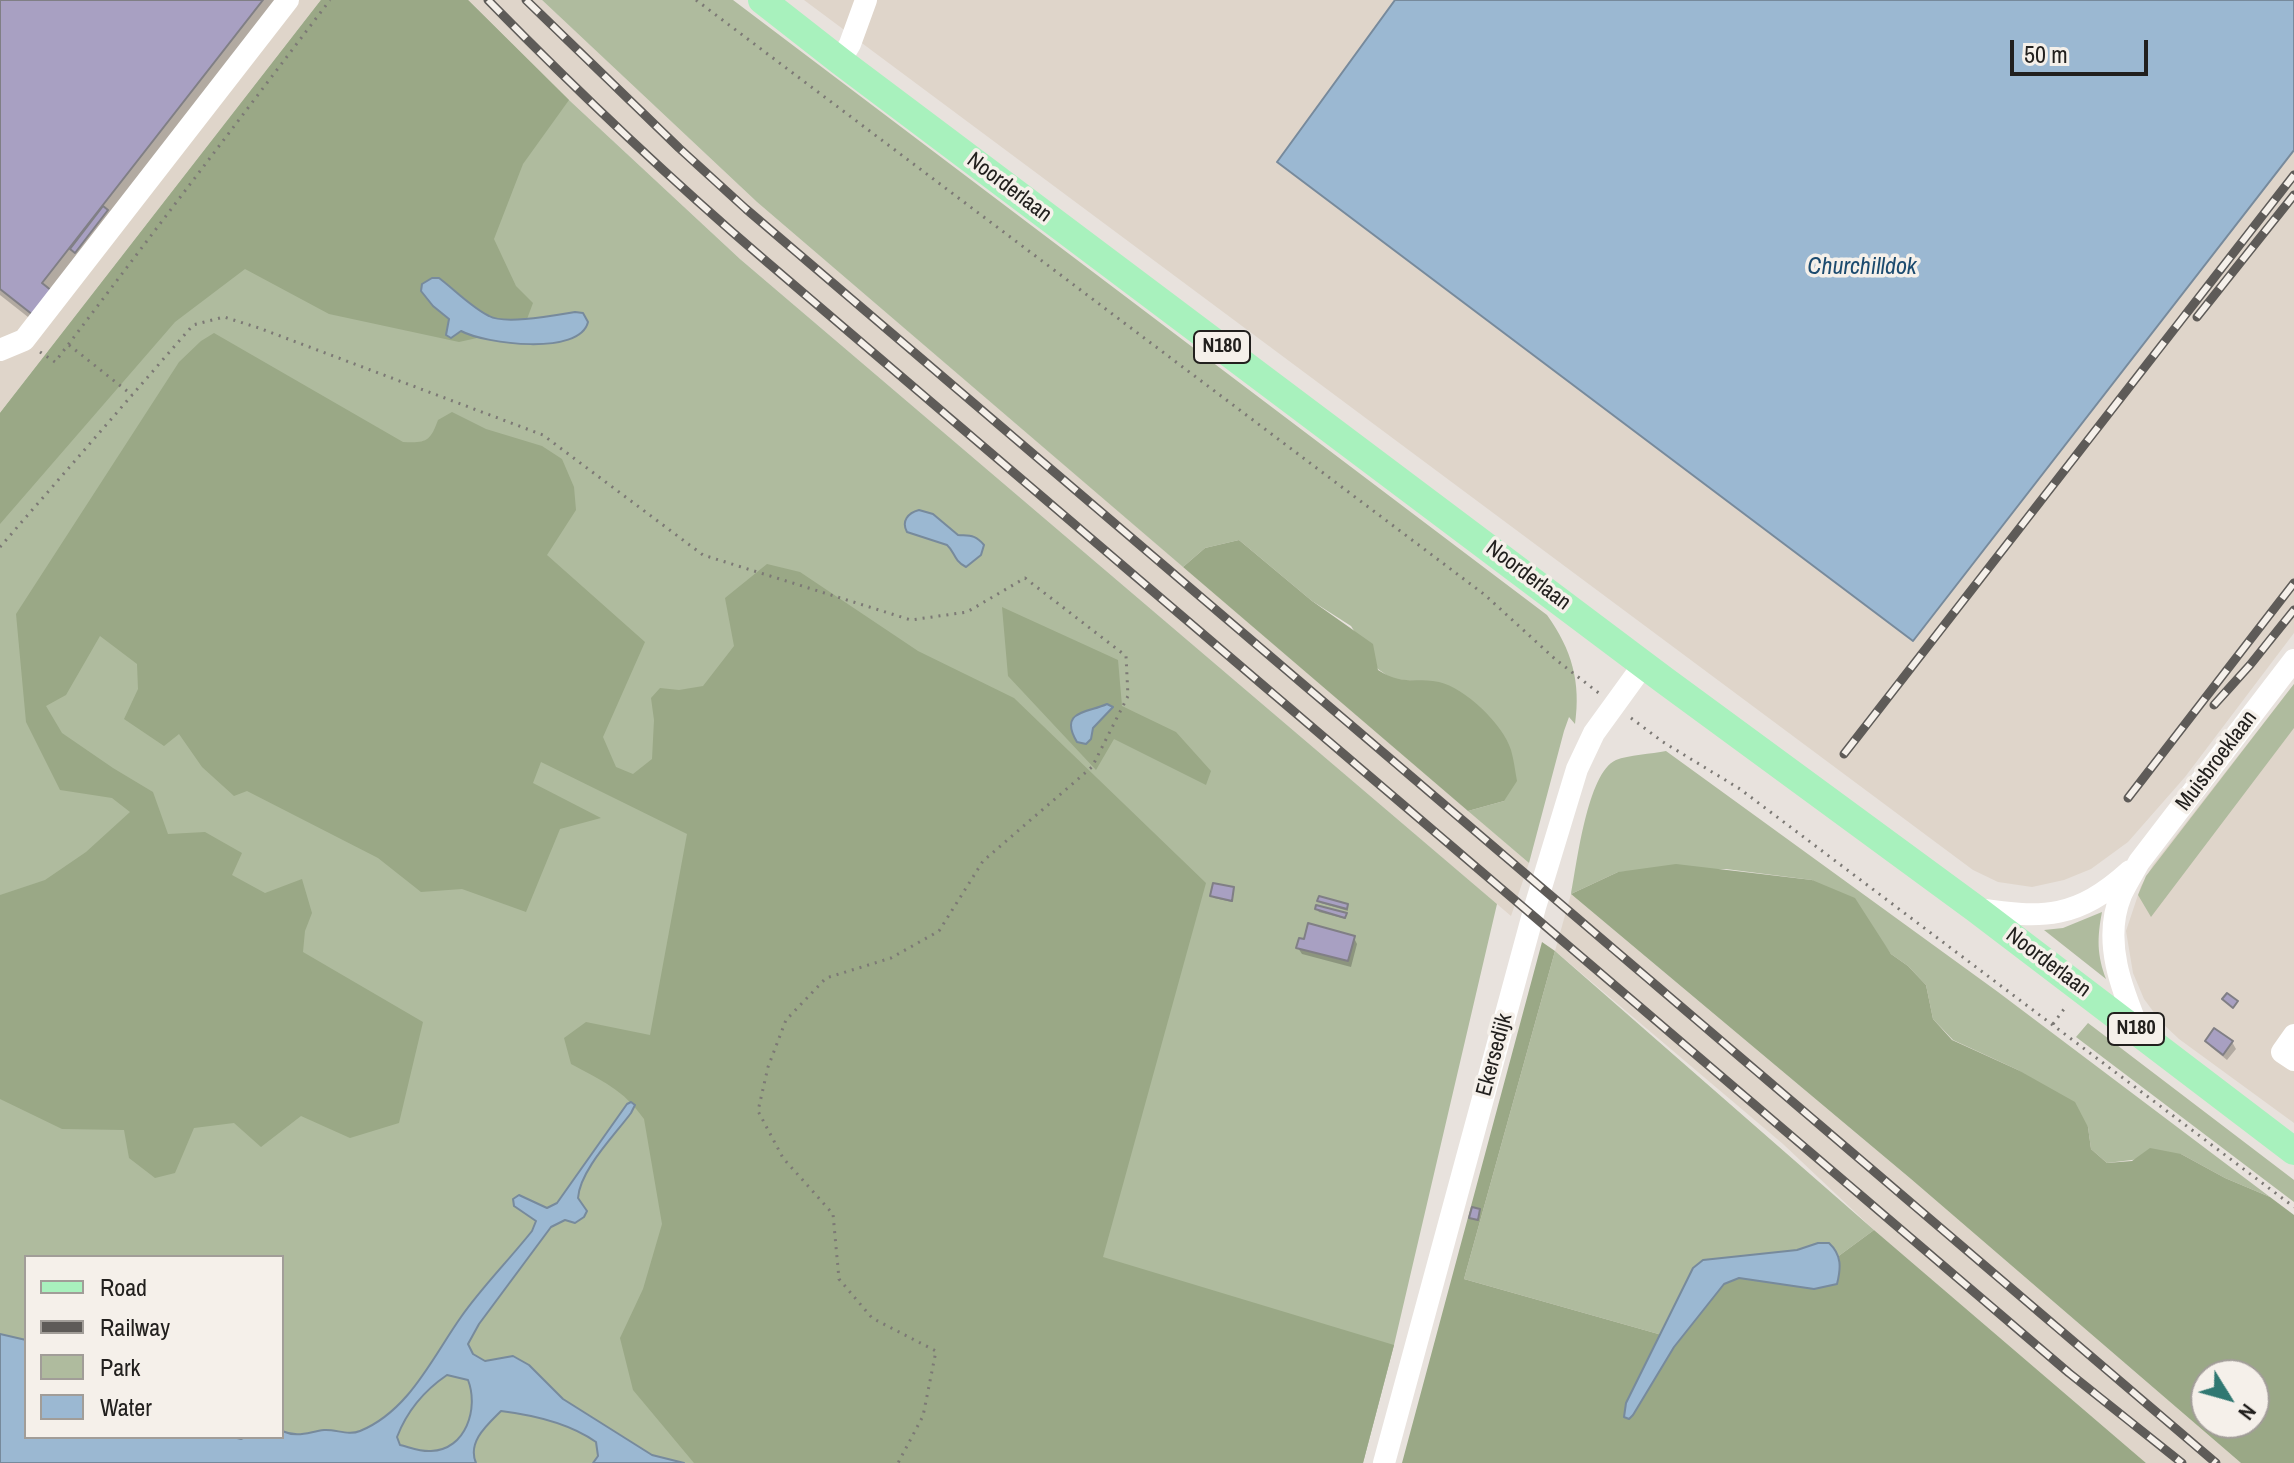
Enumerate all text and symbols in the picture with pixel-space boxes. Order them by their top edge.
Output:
scale bar [2014,24,2152,74]
text: 50 m [2024,38,2068,70]
street label: Noorderlaan [961,148,1057,228]
water label: Churchilldok [1807,254,1917,282]
road number: N180 [1194,331,1250,363]
street label: Noorderlaan [1480,536,1576,616]
street label: Muisbroeklaan [2171,706,2263,816]
street label: Noorderlaan [2000,923,2096,1003]
street label: Ekersedijk [1471,1011,1519,1099]
road number: N180 [2108,1013,2164,1045]
legend [24,1255,284,1439]
text: Road [100,1271,147,1303]
text: Railway [100,1311,170,1343]
text: Park [100,1351,140,1383]
north arrow [2190,1359,2270,1439]
text: Water [100,1391,152,1423]
text: N [2232,1398,2263,1426]

